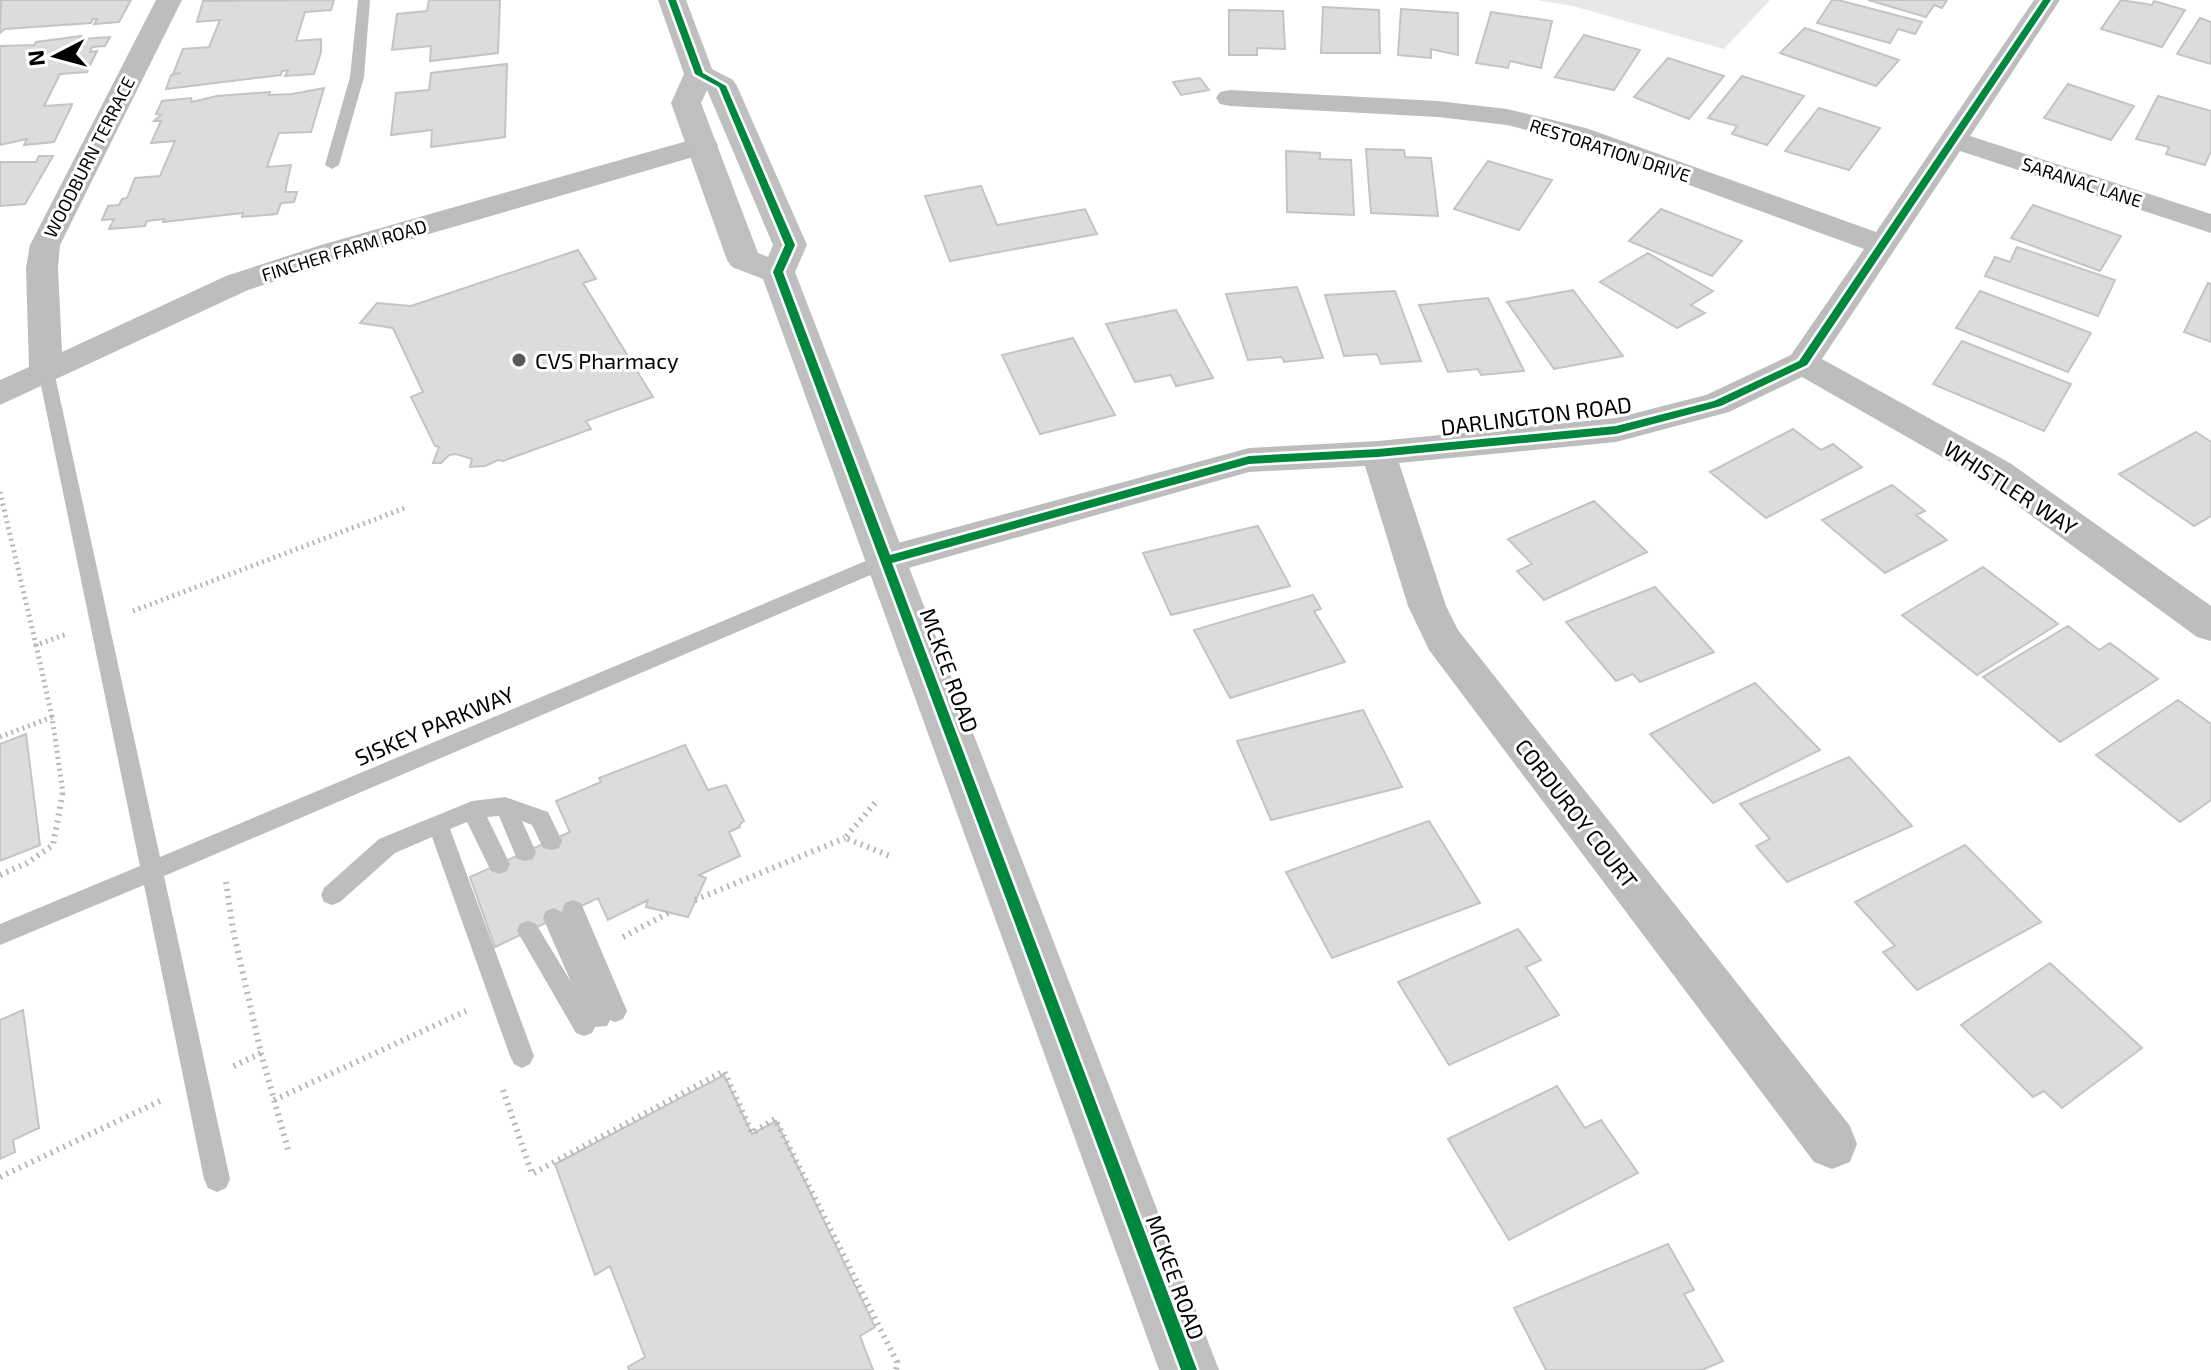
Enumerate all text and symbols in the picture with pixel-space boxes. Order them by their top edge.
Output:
north arrow [16,16,96,96]
text: N [21,49,49,67]
street label: WOODBURN TERRACE [39,73,139,241]
street label: RESTORATION DRIVE [1527,114,1693,186]
street label: SARANAC LANE [2019,152,2145,212]
street label: FINCHER FARM ROAD [259,214,429,286]
place label: CVS Pharmacy [535,347,679,373]
marker: CVS Pharmacy [510,351,528,369]
street label: DARLINGTON ROAD [1439,390,1633,440]
street label: WHISTLER WAY [1939,434,2083,540]
street label: MCKEE ROAD [915,604,985,736]
street label: SISKEY PARKWAY [351,680,518,770]
street label: CORDUROY COURT [1511,733,1644,893]
street label: MCKEE ROAD [1141,1211,1211,1343]

